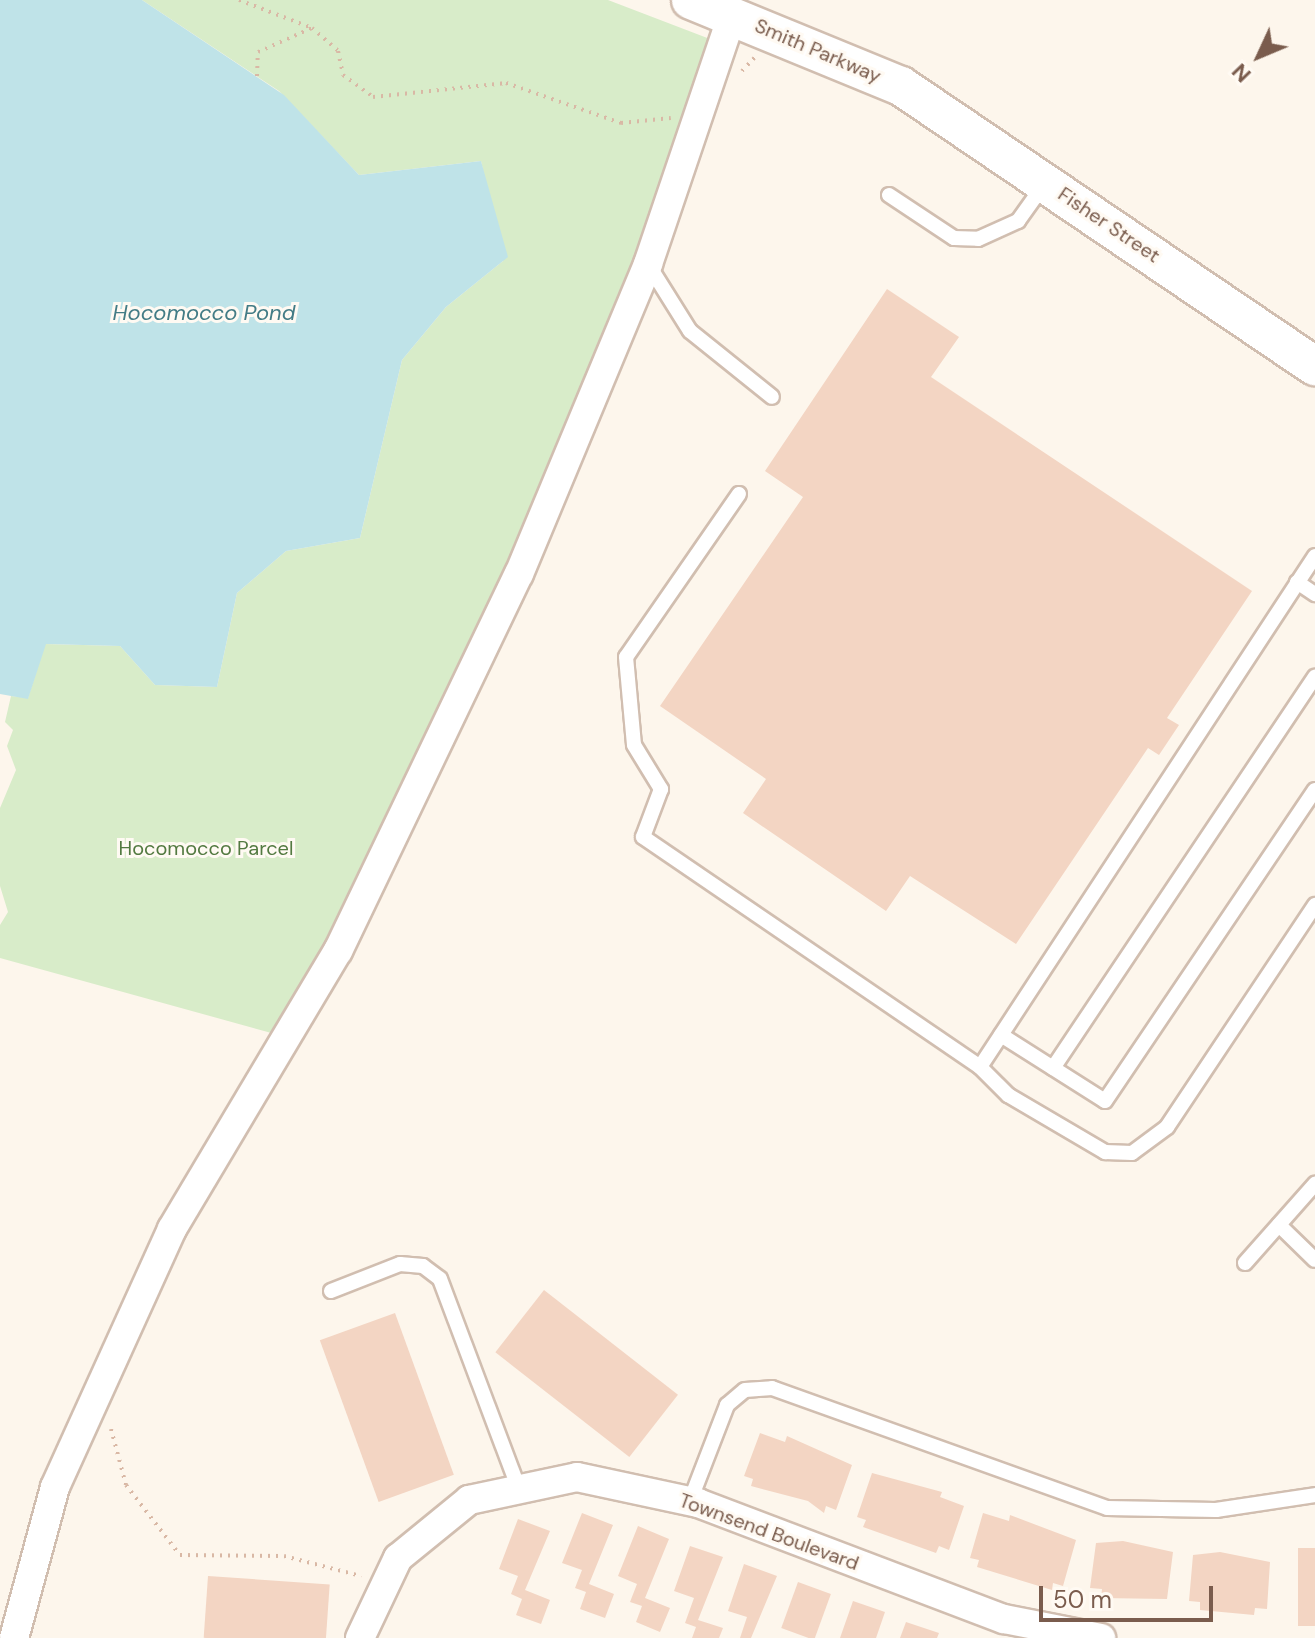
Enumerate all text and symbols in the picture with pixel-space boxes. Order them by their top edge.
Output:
street label: Smith Parkway [751,14,885,88]
north arrow [1219,16,1299,96]
text: N [1225,57,1257,89]
street label: Fisher Street [1053,182,1165,268]
water label: Hocomocco Pond [113,300,295,326]
park label: Hocomocco Parcel [119,836,293,860]
street label: Townsend Boulevard [676,1488,862,1576]
scale bar [1043,1570,1217,1620]
text: 50 m [1053,1584,1112,1615]

